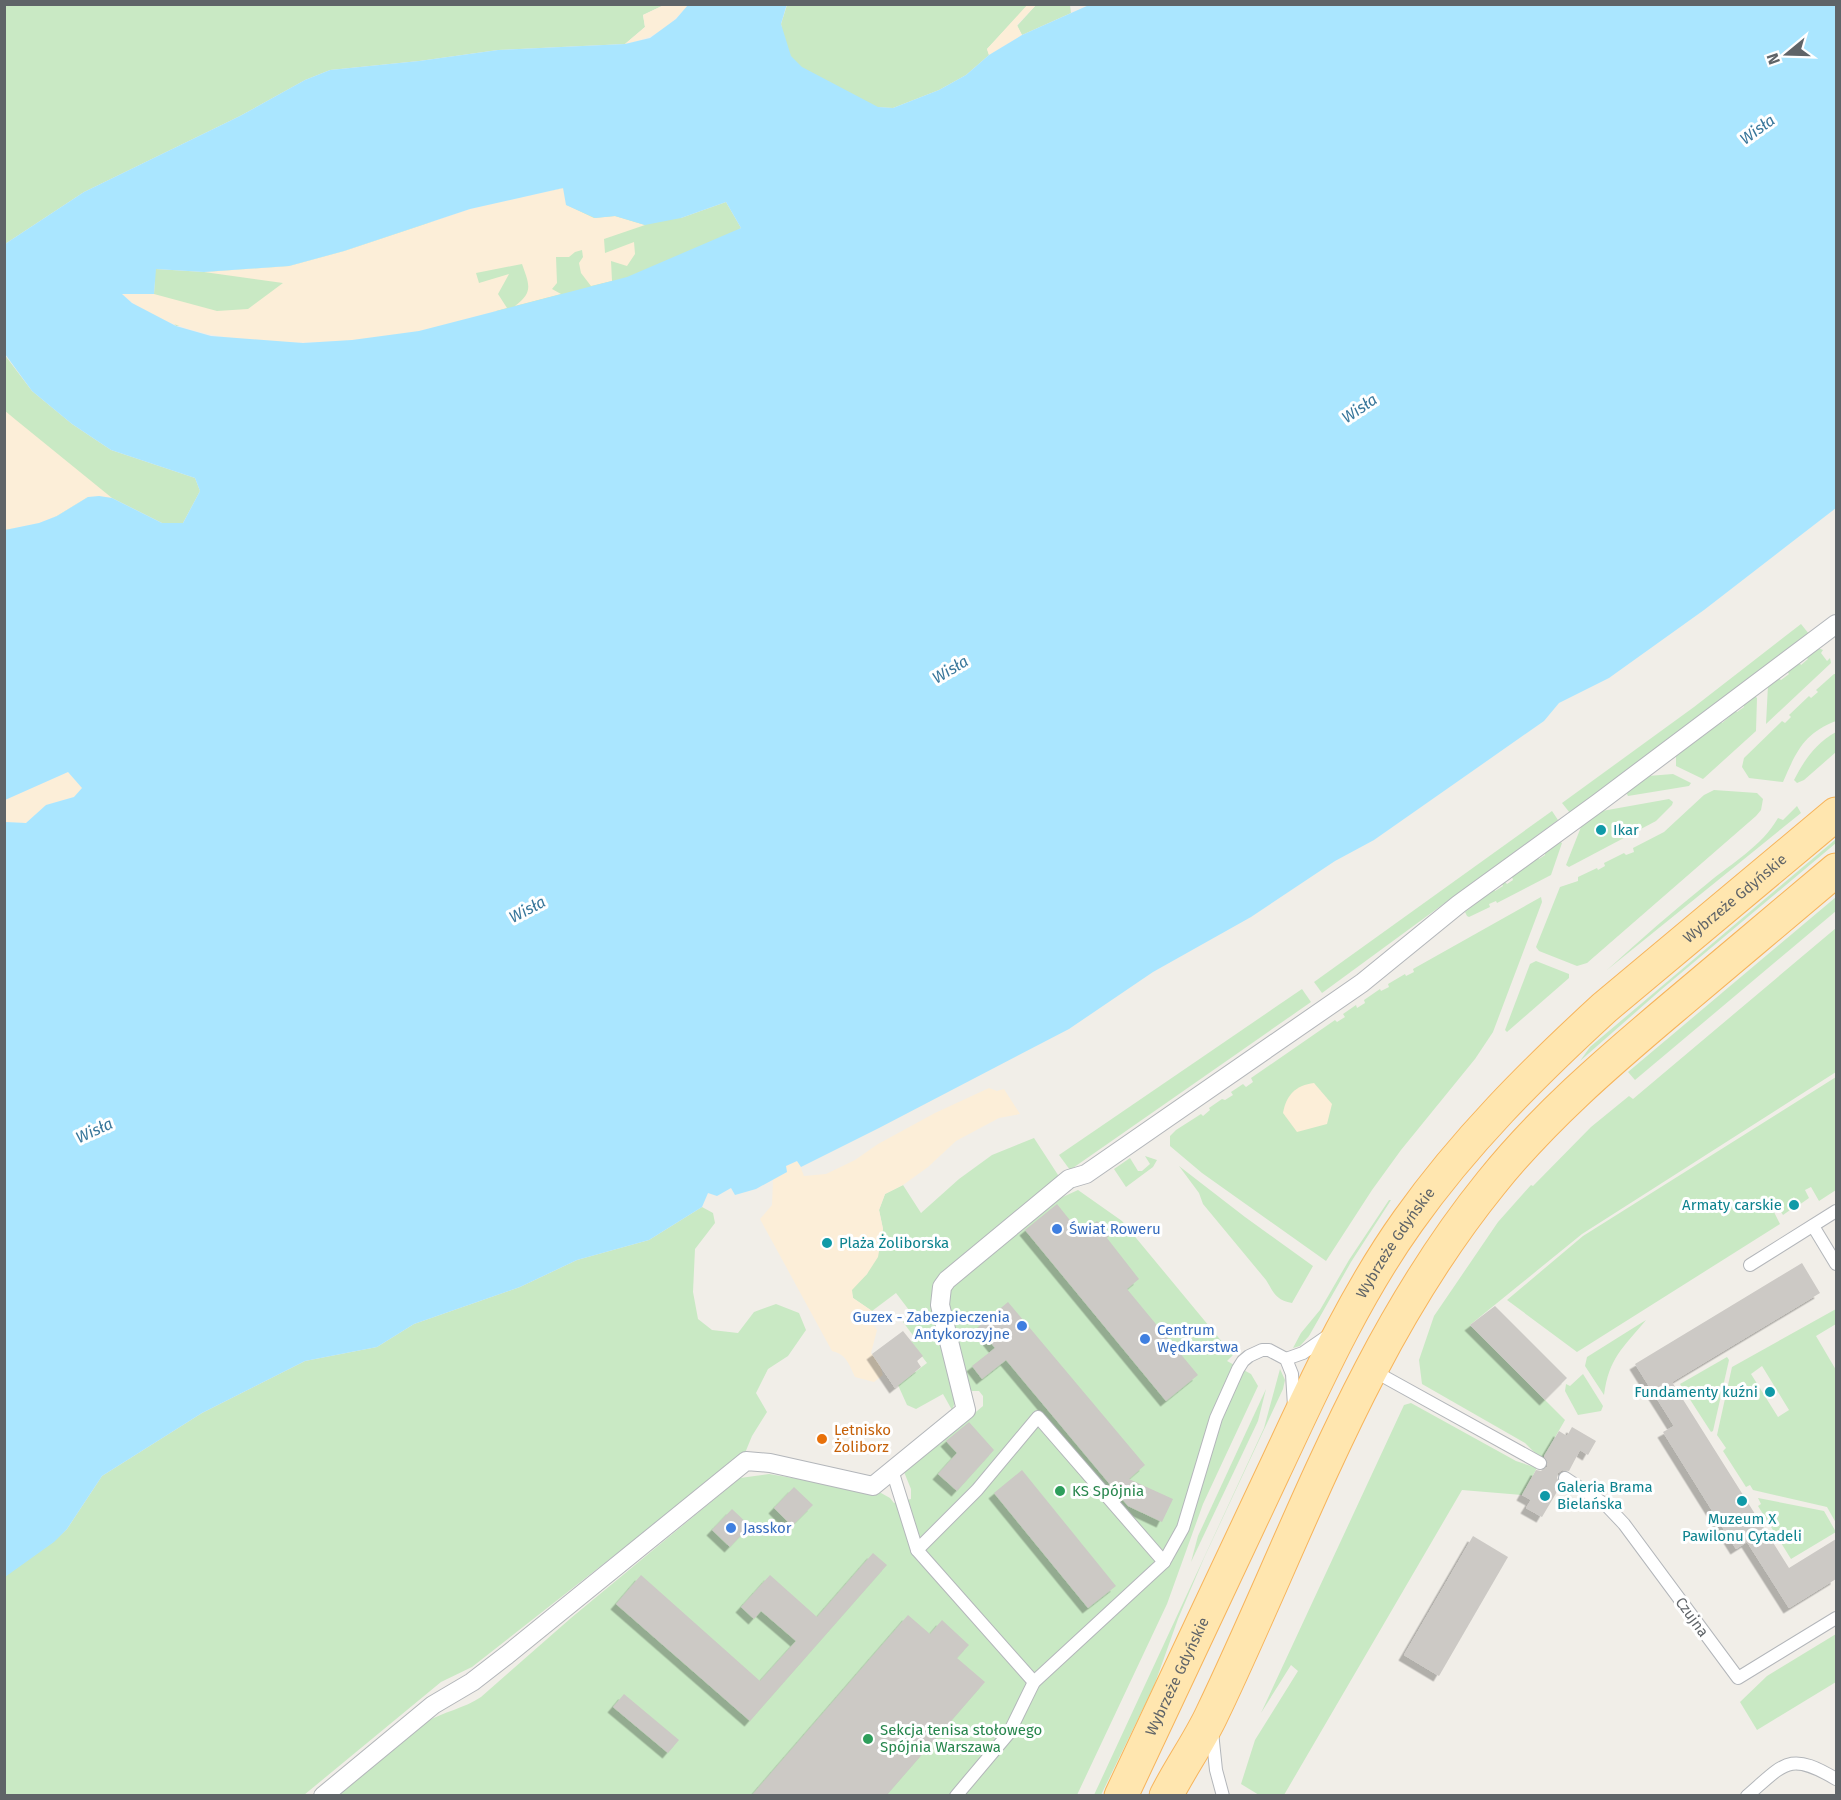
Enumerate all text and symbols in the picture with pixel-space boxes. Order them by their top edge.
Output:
north arrow [1757,24,1817,84]
text: N [1763,51,1784,67]
water label: Wisła [1736,110,1778,148]
water label: Wisła [1338,390,1381,427]
water label: Wisła [929,651,972,687]
place label: Ikar [1613,821,1639,839]
marker: Ikar [1594,823,1608,837]
street label: Wybrzeże Gdyńskie [1680,850,1790,947]
water label: Wisła [506,892,549,927]
water label: Wisła [73,1114,116,1147]
street label: Wybrzeże Gdyńskie [1352,1184,1439,1301]
place label: Armaty carskie [1682,1196,1782,1214]
marker: Armaty carskie [1787,1198,1801,1212]
place label: Świat Roweru [1069,1220,1161,1238]
marker: Świat Roweru [1050,1222,1064,1236]
place label: Plaża Żoliborska [839,1234,949,1252]
marker: Plaża Żoliborska [820,1236,834,1250]
place label: Guzex - Zabezpieczenia Antykorozyjne [852,1308,1010,1343]
marker: Guzex - Zabezpieczenia Antykorozyjne [1015,1319,1029,1333]
place label: Centrum Wędkarstwa [1157,1321,1239,1356]
marker: Centrum Wędkarstwa [1138,1332,1152,1346]
place label: Fundamenty kuźni [1634,1383,1758,1401]
marker: Fundamenty kuźni [1763,1385,1777,1399]
place label: Letnisko Żoliborz [834,1421,891,1456]
marker: Letnisko Żoliborz [815,1432,829,1446]
place label: Galeria Brama Bielańska [1557,1478,1653,1513]
place label: KS Spójnia [1072,1482,1144,1500]
marker: KS Spójnia [1053,1484,1067,1498]
marker: Galeria Brama Bielańska [1538,1489,1552,1503]
marker: Muzeum X Pawilonu Cytadeli [1735,1494,1749,1508]
place label: Muzeum X Pawilonu Cytadeli [1682,1510,1802,1545]
place label: Jasskor [743,1519,792,1537]
marker: Jasskor [724,1521,738,1535]
street label: Czujna [1672,1594,1712,1640]
street label: Wybrzeże Gdyńskie [1142,1614,1213,1739]
place label: Sekcja tenisa stołowego Spójnia Warszawa [880,1721,1042,1756]
marker: Sekcja tenisa stołowego Spójnia Warszawa [861,1732,875,1746]

